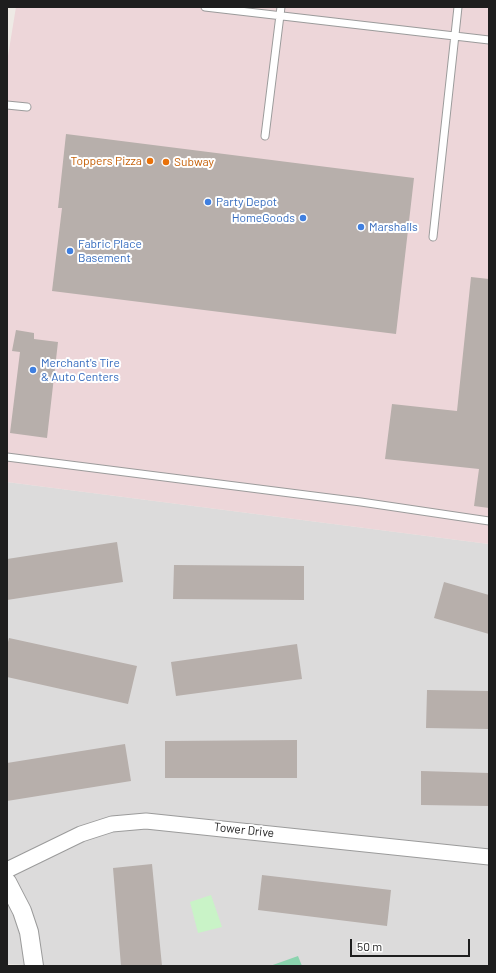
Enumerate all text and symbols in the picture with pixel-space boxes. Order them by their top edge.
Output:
place label: Toppers Pizza [70,154,142,168]
place label: Subway [174,155,214,169]
marker: Toppers Pizza [145,156,155,166]
marker: Subway [161,157,171,167]
place label: Party Depot [216,195,277,209]
marker: Party Depot [203,197,213,207]
place label: HomeGoods [232,211,295,225]
marker: HomeGoods [298,213,308,223]
place label: Marshalls [369,220,418,234]
marker: Marshalls [356,222,366,232]
place label: Fabric Place Basement [78,237,142,265]
marker: Fabric Place Basement [65,246,75,256]
place label: Merchant's Tire & Auto Centers [41,356,120,384]
marker: Merchant's Tire & Auto Centers [28,365,38,375]
street label: Tower Drive [213,820,275,840]
scale bar [352,931,472,957]
text: 50 m [357,939,382,953]

